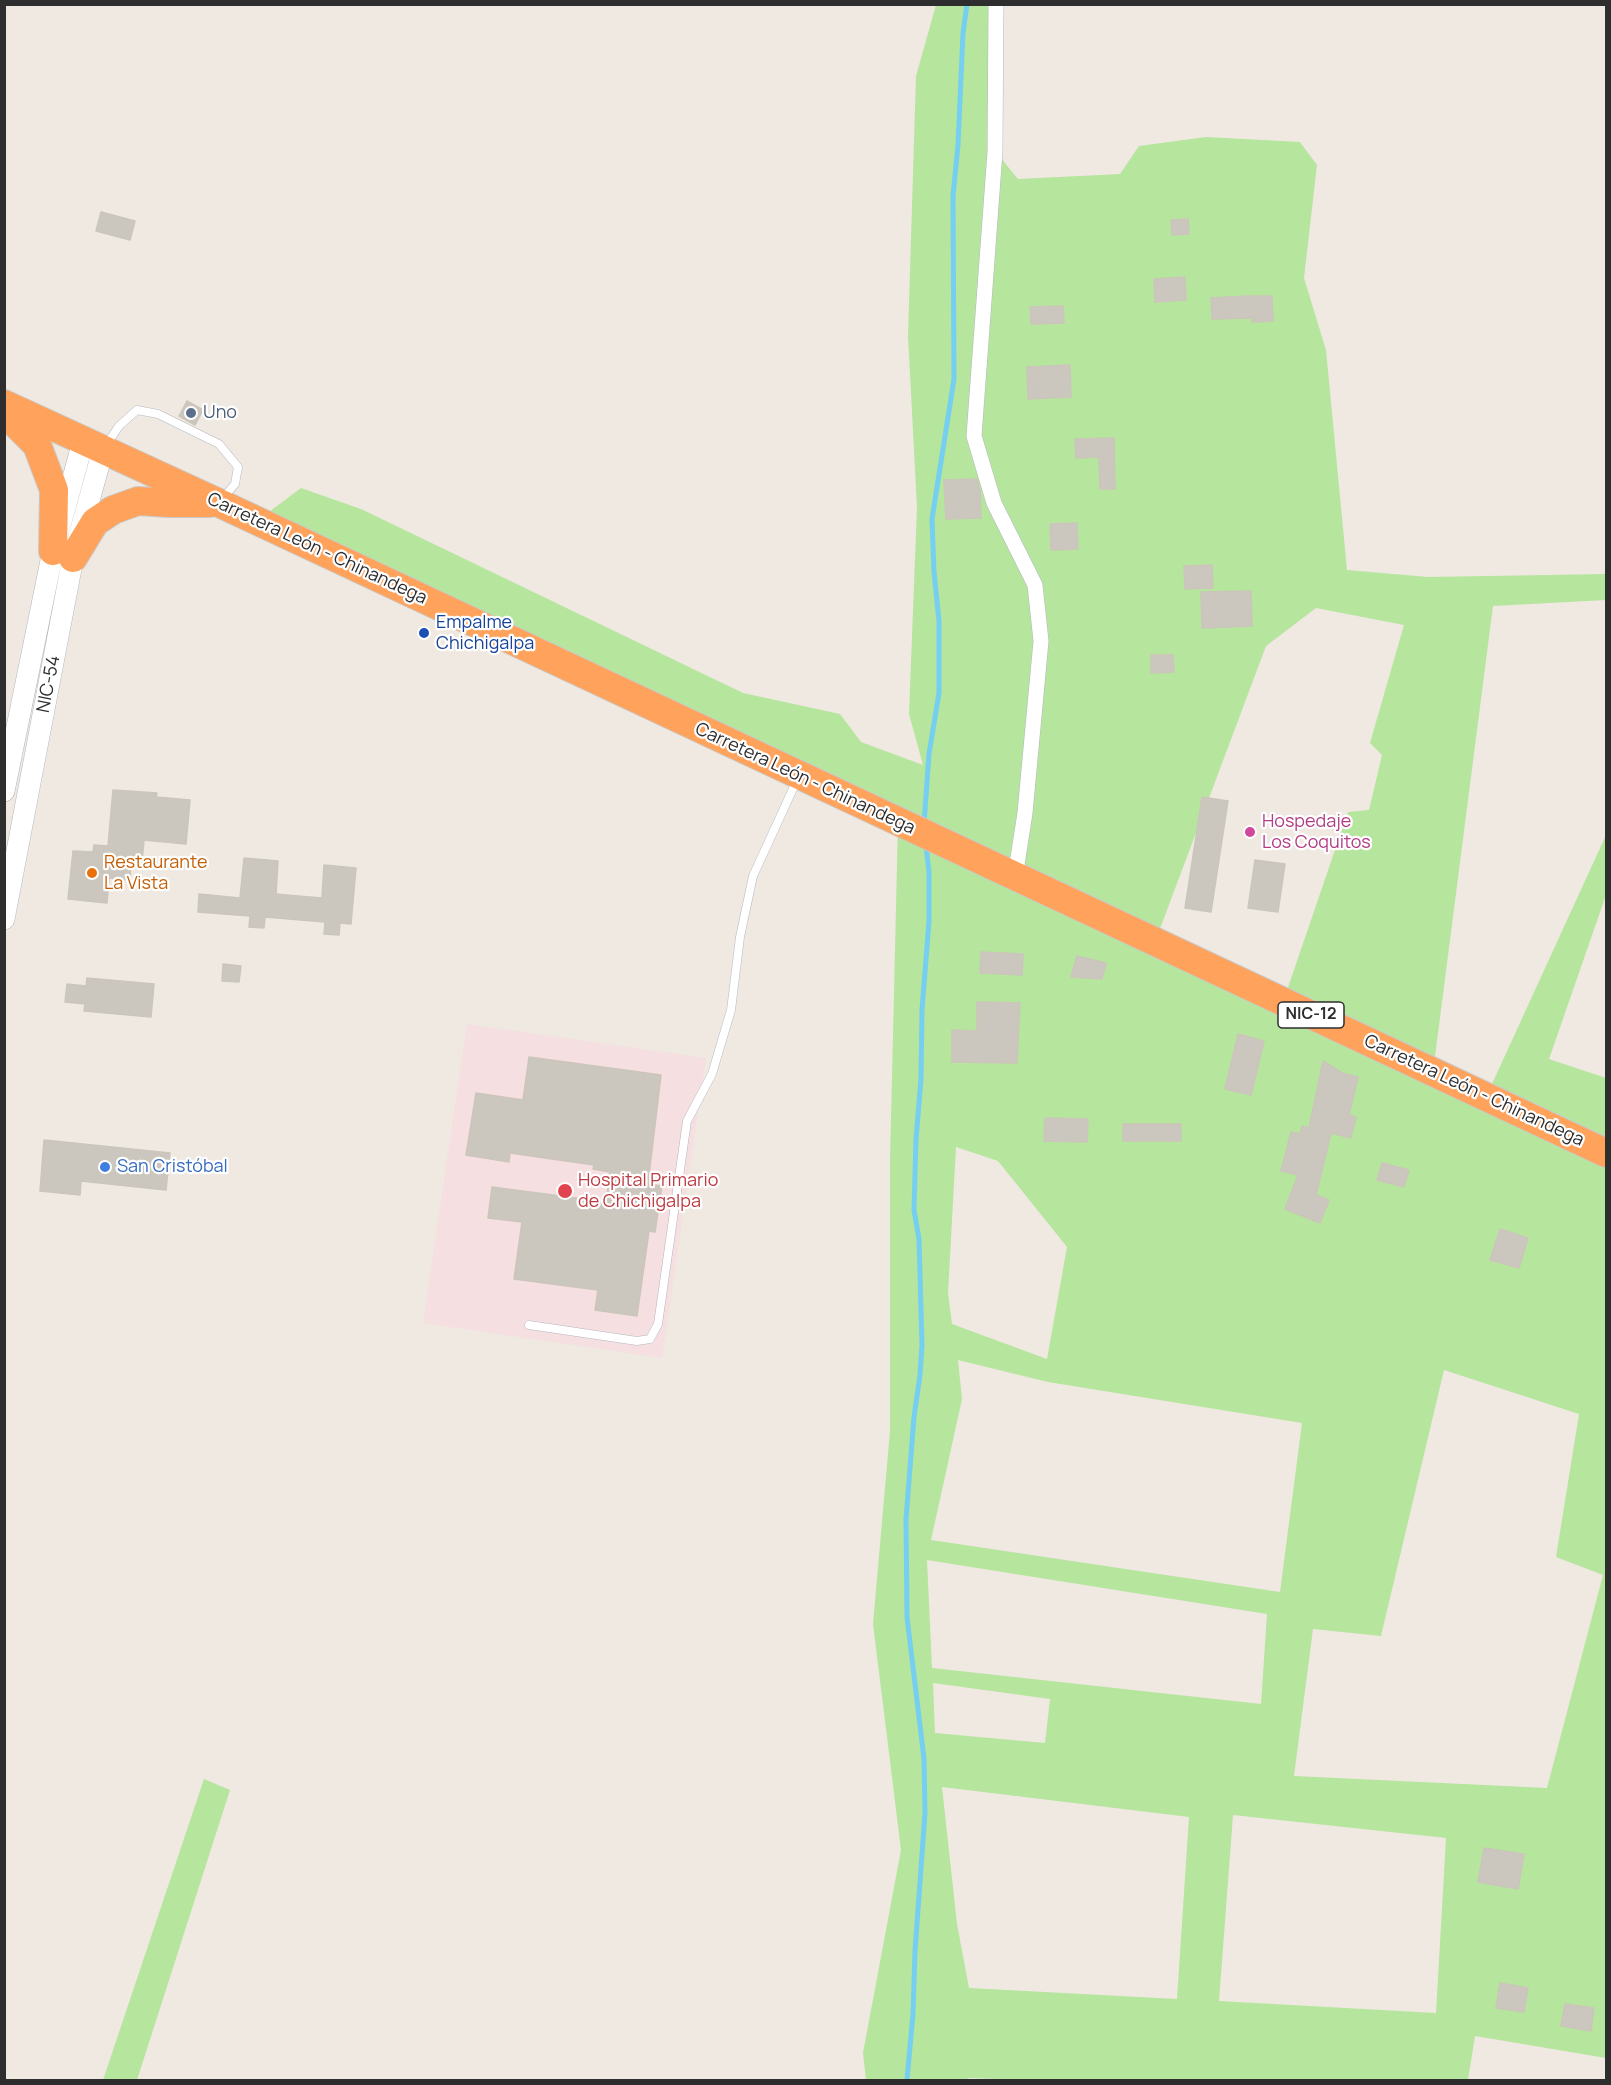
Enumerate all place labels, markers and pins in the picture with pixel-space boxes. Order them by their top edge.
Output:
place label: Uno [203,402,237,424]
marker: Uno [184,406,198,420]
place label: Empalme Chichigalpa [436,612,534,654]
marker: Empalme Chichigalpa [417,626,431,640]
place label: Hospedaje Los Coquitos [1262,811,1371,854]
marker: Hospedaje Los Coquitos [1243,825,1257,839]
place label: Restaurante La Vista [104,852,207,894]
marker: Restaurante La Vista [85,866,99,880]
place label: San Cristóbal [117,1156,228,1178]
marker: San Cristóbal [98,1160,112,1174]
place label: Hospital Primario de Chichigalpa [578,1170,718,1212]
marker: Hospital Primario de Chichigalpa [556,1182,574,1200]

